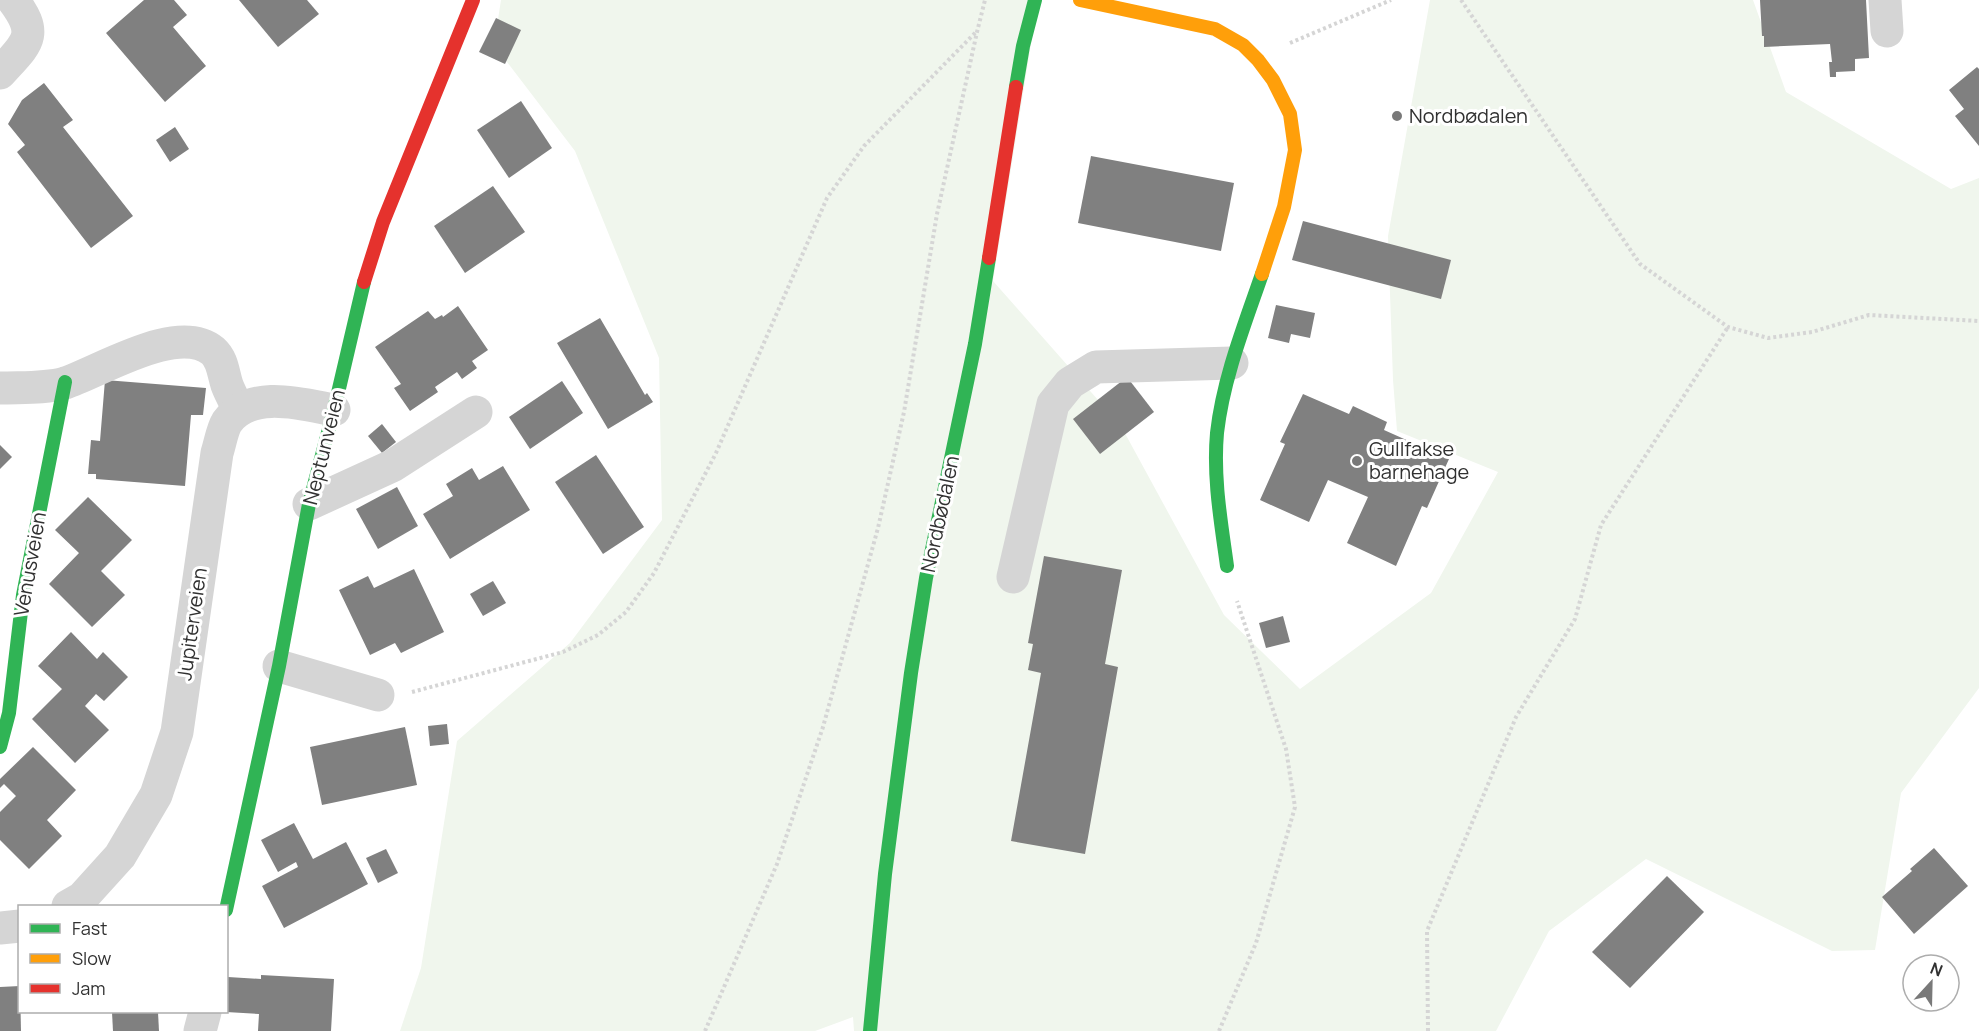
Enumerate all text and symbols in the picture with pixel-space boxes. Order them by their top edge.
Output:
place label: Nordbødalen [1409,102,1528,129]
marker: Nordbødalen [1390,109,1404,123]
street label: Neptunveien [296,386,351,507]
place label: Gullfakse barnehage [1369,435,1469,485]
street label: Nordbødalen [914,453,965,575]
marker: Gullfakse barnehage [1350,454,1364,468]
street label: Venusveien [7,510,52,618]
street label: Jupiterveien [170,566,213,682]
legend [18,905,228,1013]
text: Fast [72,916,107,940]
text: Slow [72,946,112,970]
north arrow [1901,953,1961,1013]
text: N [1927,957,1946,981]
text: Jam [72,976,106,1000]

